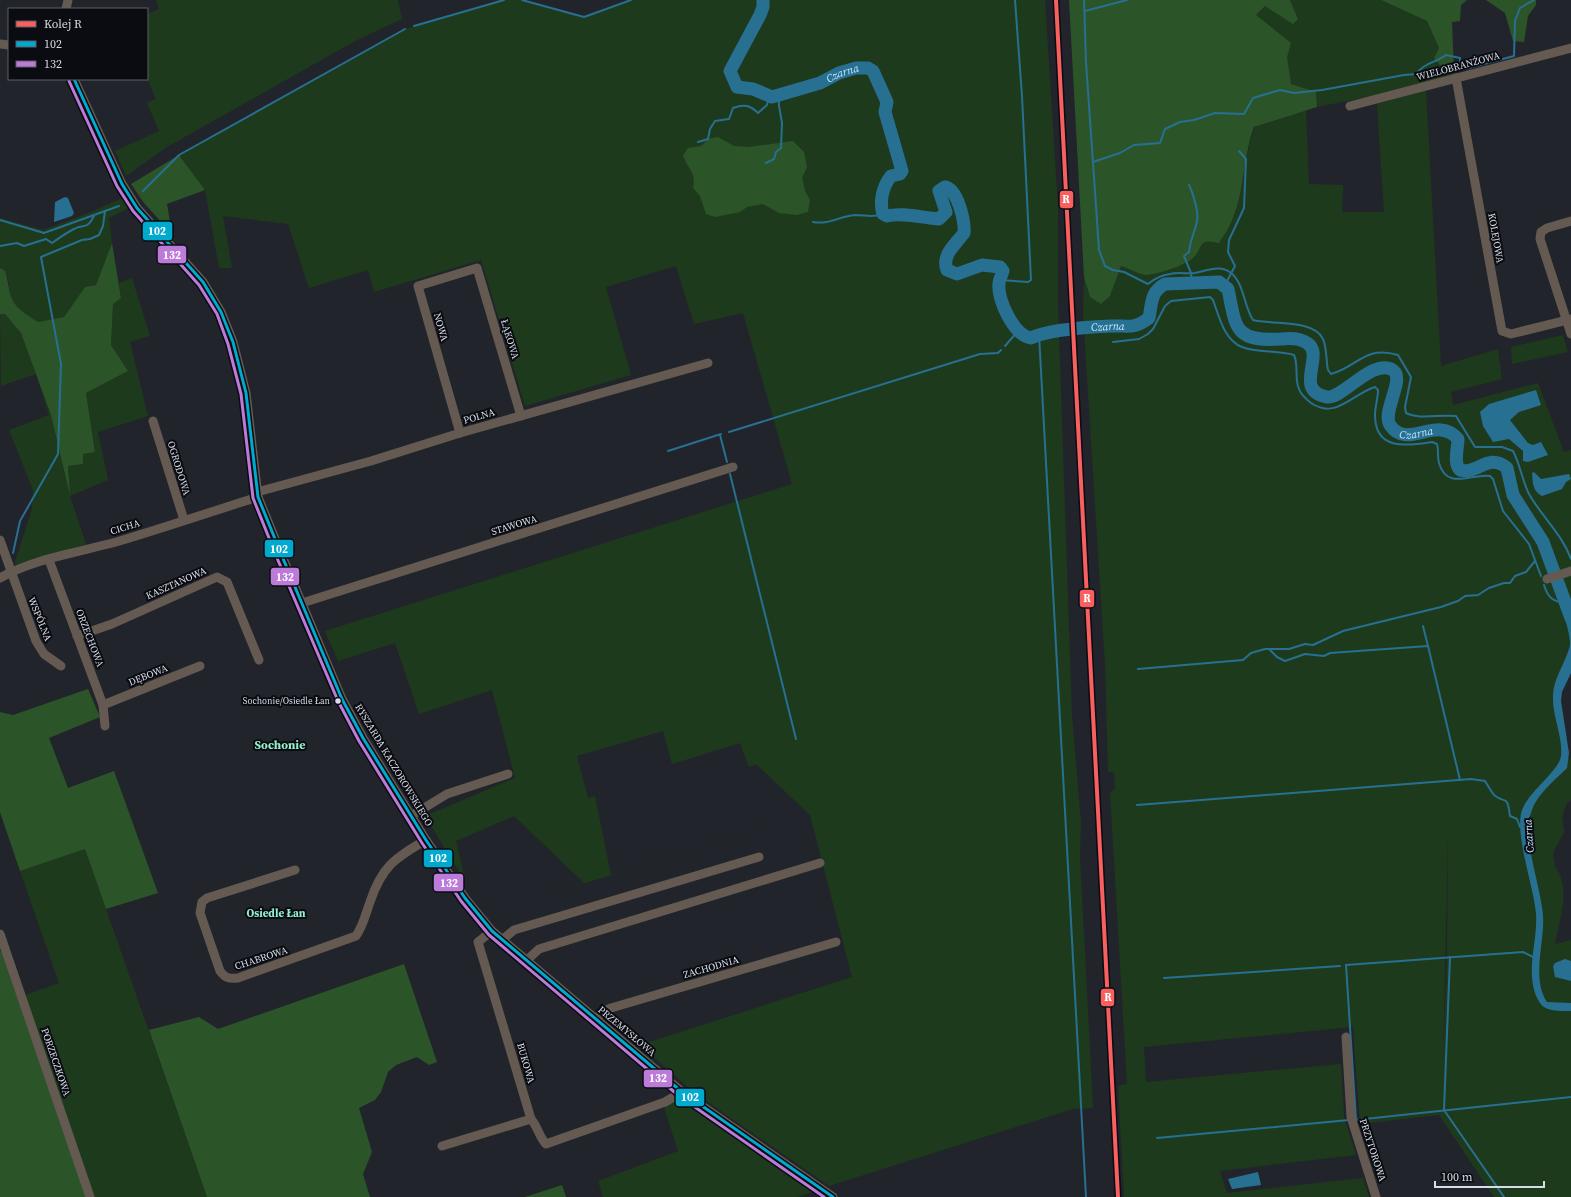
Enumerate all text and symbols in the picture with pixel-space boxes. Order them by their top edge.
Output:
legend [8,8,148,80]
text: Kolej R [44,16,82,32]
text: 102 [44,36,62,52]
street label: WIELOBRANŻOWA [1415,49,1501,83]
text: 132 [44,56,62,72]
water label: Czarna [823,60,861,86]
line badge: R [1059,190,1074,209]
text: R [1062,192,1070,207]
street label: KOLEJOWA [1485,212,1507,264]
line badge: 102 [142,221,173,241]
text: 102 [148,224,166,239]
line badge: 132 [157,245,187,264]
text: 132 [163,248,181,263]
street label: NOWA [431,311,451,343]
street label: ŁĄKOWA [498,318,522,361]
water label: Czarna [1090,318,1125,335]
street label: POLNA [462,405,497,427]
water label: Czarna [1398,423,1434,442]
street label: OGRODOWA [165,439,194,497]
street label: STAWOWA [490,512,539,538]
street label: CICHA [108,516,142,538]
line badge: 102 [264,539,294,558]
text: 102 [270,542,288,557]
street label: KASZTANOWA [144,564,209,602]
line badge: 132 [270,567,300,586]
text: 132 [276,570,294,585]
line badge: R [1079,589,1095,608]
text: R [1083,591,1091,606]
street label: WSPÓLNA [25,595,55,643]
street label: ORZECHOWA [73,607,107,669]
street label: DĘBOWA [127,661,170,689]
place label: Sochonie/Osiedle Łan [243,695,331,707]
marker: Sochonie/Osiedle Łan [333,696,343,706]
street label: RYSZARDA KACZOROWSKIEGO [352,701,436,829]
district label: Sochonie [255,737,305,753]
water label: Czarna [1520,818,1538,853]
line badge: 102 [423,849,453,868]
text: 102 [429,851,447,866]
line badge: 132 [433,873,464,892]
text: 132 [440,876,458,891]
district label: Osiedle Łan [246,906,306,921]
street label: CHABROWA [233,943,290,973]
street label: ZACHODNIA [682,953,741,981]
line badge: R [1100,988,1115,1007]
text: R [1104,990,1112,1005]
street label: PRZEMYSŁOWA [595,1003,659,1059]
street label: PORZECZKOWA [38,1026,74,1098]
street label: BUKOWA [514,1041,538,1085]
line badge: 132 [643,1069,673,1088]
text: 132 [649,1071,667,1086]
line badge: 102 [675,1088,705,1107]
text: 102 [681,1090,699,1105]
street label: PRZYTOROWA [1357,1117,1389,1183]
scale bar [1435,1163,1544,1189]
text: 100 m [1441,1169,1473,1185]

